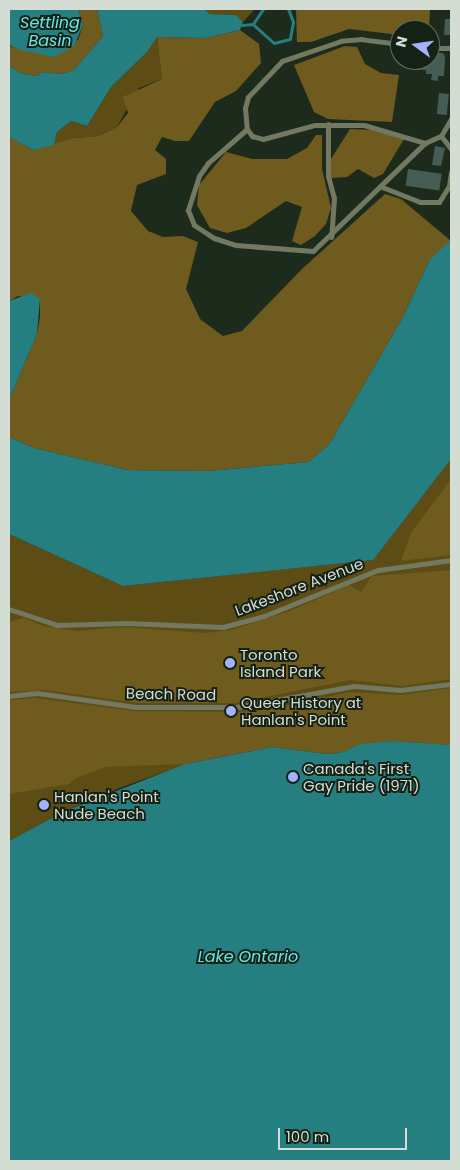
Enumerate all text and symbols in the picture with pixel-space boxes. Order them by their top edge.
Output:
water label: Settling Basin [20,13,80,51]
north arrow [390,20,440,70]
text: N [390,34,412,49]
street label: Lakeshore Avenue [232,554,366,620]
place label: Toronto Island Park [240,645,321,680]
marker: Toronto Island Park [224,657,236,669]
street label: Beach Road [126,684,216,704]
place label: Queer History at Hanlan's Point [241,693,361,728]
marker: Queer History at Hanlan's Point [225,705,237,717]
place label: Canada's First Gay Pride (1971) [303,759,420,794]
marker: Canada's First Gay Pride (1971) [287,771,299,783]
place label: Hanlan's Point Nude Beach [54,787,159,822]
marker: Hanlan's Point Nude Beach [38,799,50,811]
water label: Lake Ontario [198,947,298,967]
scale bar [280,1118,409,1150]
text: 100 m [286,1126,329,1147]

